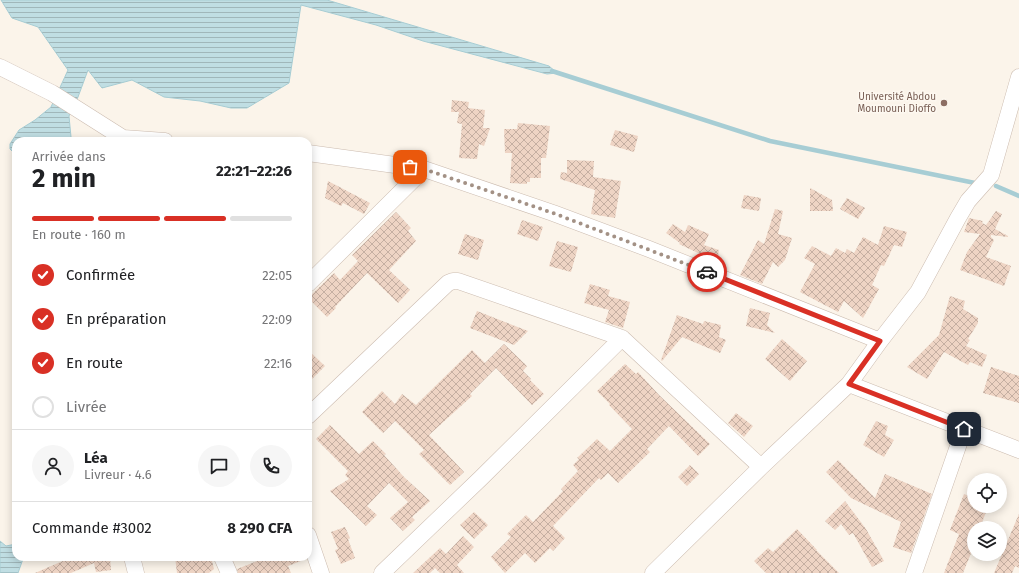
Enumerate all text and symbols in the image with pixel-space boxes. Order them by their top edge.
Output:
place label: Université Abdou Moumouni Dioffo [857,91,936,115]
marker: Université Abdou Moumouni Dioffo [939,98,949,108]
text: Arrivée dans [32,149,106,164]
pin [393,150,427,184]
icon: bag [399,156,421,178]
text: 22:21–22:26 [216,162,292,180]
text: 2 min [32,163,96,194]
text: En route · 160 m [32,227,126,242]
courier [687,252,727,292]
icon: car [696,261,718,283]
icon: check [32,264,54,286]
text: Confirmée [66,266,135,284]
text: 22:05 [262,268,292,283]
icon: check [32,308,54,330]
text: En préparation [66,310,167,328]
text: 22:09 [262,312,292,327]
icon: check [32,352,54,374]
text: En route [66,354,123,372]
text: 22:16 [264,356,292,371]
text: Livrée [66,398,107,416]
pin [947,412,981,446]
icon: home [953,418,975,440]
button: person [32,445,74,487]
button: chat [198,445,240,487]
button: phone [250,445,292,487]
text: Léa [84,449,108,467]
text: Livreur · 4.6 [84,467,152,482]
map controls [967,473,1007,561]
button: locate [967,473,1007,513]
text: Commande #3002 [32,519,152,537]
text: 8 290 CFA [227,519,292,537]
button: layers [967,521,1007,561]

